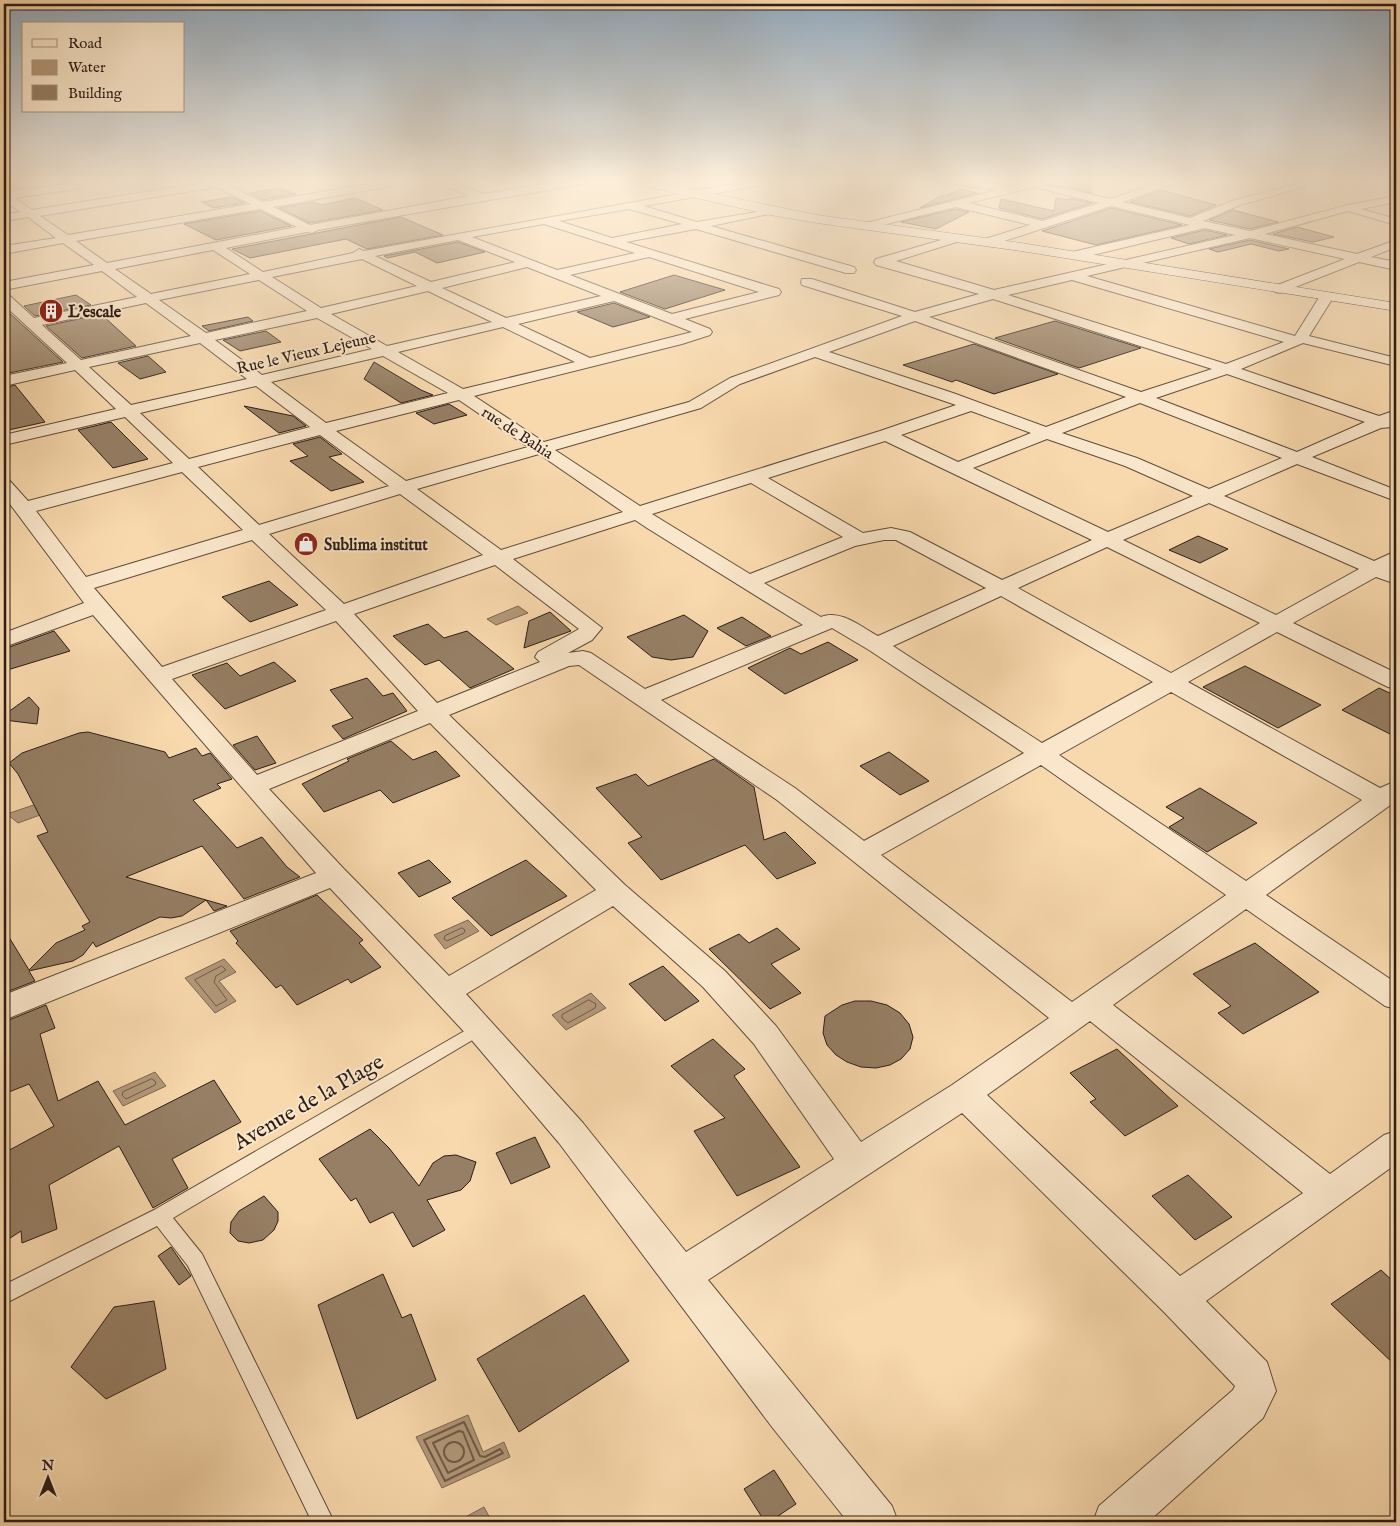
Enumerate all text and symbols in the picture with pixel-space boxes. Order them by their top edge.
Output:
legend [22,22,185,112]
text: Road [68,34,103,53]
text: Water [68,58,106,77]
text: Building [68,84,123,103]
building icon: L’escale [38,298,64,324]
place label: L’escale [68,303,122,323]
street label: Rue le Vieux Lejeune [235,328,378,380]
street label: rue de Bahia [477,403,557,464]
shop icon: Sublima institut [293,531,319,557]
place label: Sublima institut [324,536,428,556]
street label: Avenue de la Plage [228,1048,389,1158]
north arrow [22,1454,72,1504]
text: N [41,1457,54,1475]

